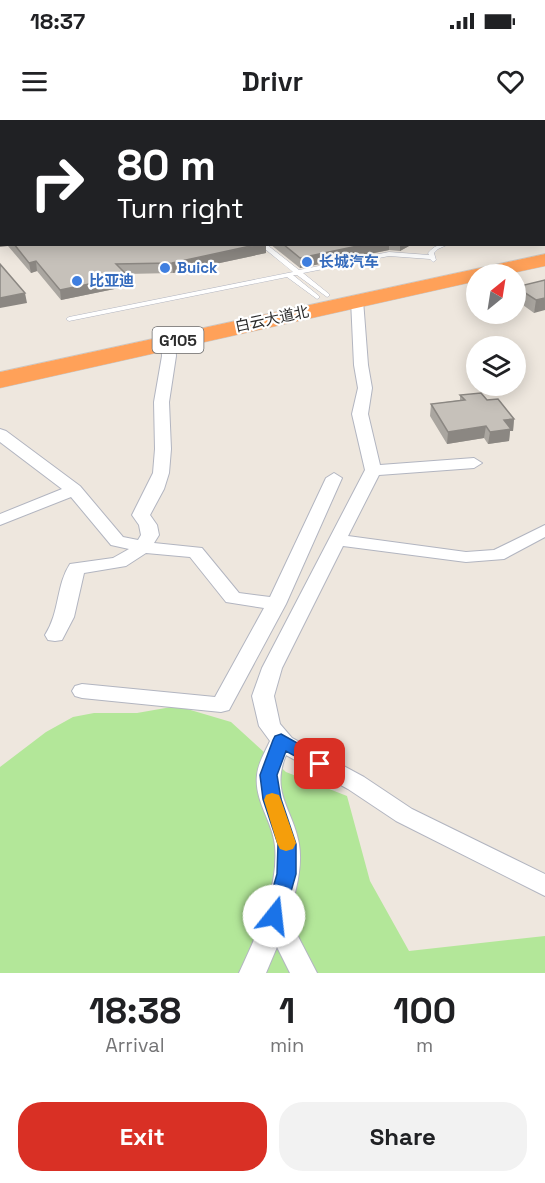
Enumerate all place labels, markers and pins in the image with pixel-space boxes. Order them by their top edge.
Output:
place label: 长城汽车 [319,252,379,271]
marker: 长城汽车 [300,255,314,269]
place label: Buick [177,258,218,277]
marker: Buick [158,261,172,275]
place label: 比亚迪 [89,271,134,290]
marker: 比亚迪 [70,274,84,288]
pin [294,738,345,789]

